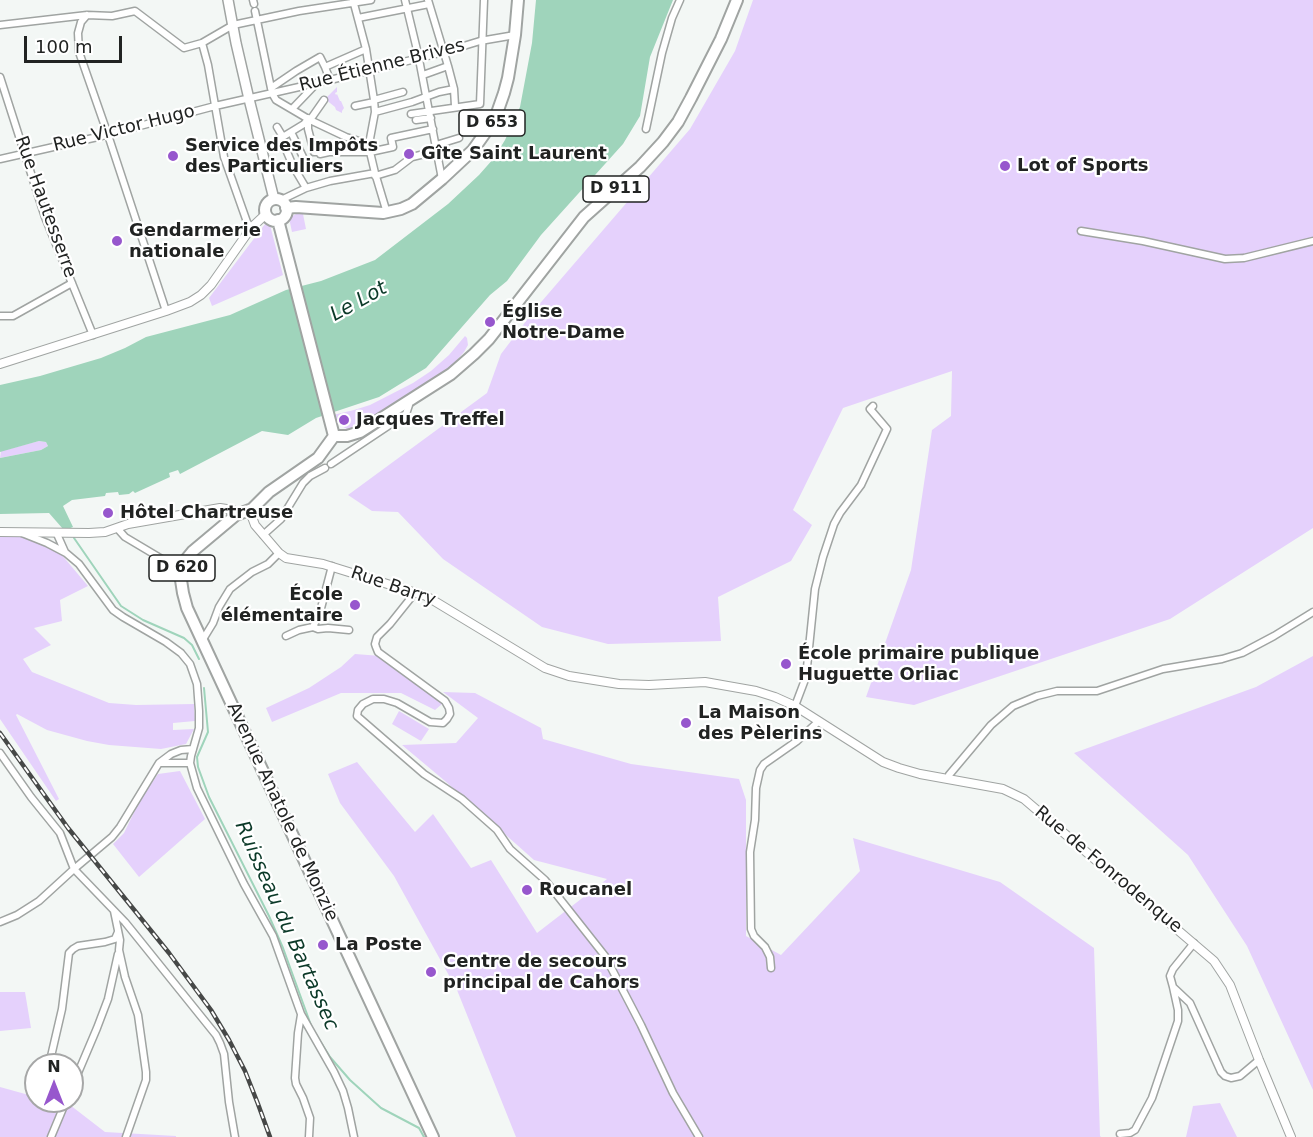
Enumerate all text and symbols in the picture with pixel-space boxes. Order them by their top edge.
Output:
scale bar [27,24,124,62]
street label: Rue Étienne Brives [297,35,467,97]
text: 100 m [35,36,93,57]
street label: Rue Victor Hugo [51,101,197,157]
road number: D 653 [459,110,525,136]
street label: Rue Hautesserre [9,133,81,281]
place label: Service des Impôts des Particuliers [185,135,378,178]
place label: Gîte Saint Laurent [421,143,607,165]
marker: Gîte Saint Laurent [402,147,416,161]
marker: Service des Impôts des Particuliers [166,149,180,163]
place label: Lot of Sports [1017,155,1149,177]
marker: Lot of Sports [998,159,1012,173]
road number: D 911 [583,176,649,202]
place label: Gendarmerie nationale [129,220,261,262]
marker: Gendarmerie nationale [110,234,124,248]
water label: Le Lot [326,277,392,327]
place label: Église Notre-Dame [502,301,625,344]
marker: Église Notre-Dame [483,315,497,329]
place label: Jacques Treffel [356,409,505,431]
marker: Jacques Treffel [337,413,351,427]
place label: Hôtel Chartreuse [120,502,293,524]
marker: Hôtel Chartreuse [101,506,115,520]
road number: D 620 [149,555,215,581]
street label: Rue Barry [348,562,438,612]
place label: École élémentaire [221,584,343,626]
marker: École élémentaire [348,598,362,612]
place label: École primaire publique Huguette Orliac [798,643,1039,686]
marker: École primaire publique Huguette Orliac [779,657,793,671]
street label: Avenue Anatole de Monzie [222,699,342,925]
place label: La Maison des Pèlerins [698,702,822,744]
marker: La Maison des Pèlerins [679,716,693,730]
street label: Rue de Fonrodenque [1030,802,1186,938]
water label: Ruisseau du Bartassec [229,818,343,1034]
place label: Roucanel [539,879,632,901]
marker: Roucanel [520,883,534,897]
place label: La Poste [335,934,422,956]
marker: La Poste [316,938,330,952]
place label: Centre de secours principal de Cahors [443,951,640,994]
marker: Centre de secours principal de Cahors [424,965,438,979]
north arrow [24,1053,84,1113]
text: N [47,1057,61,1076]

